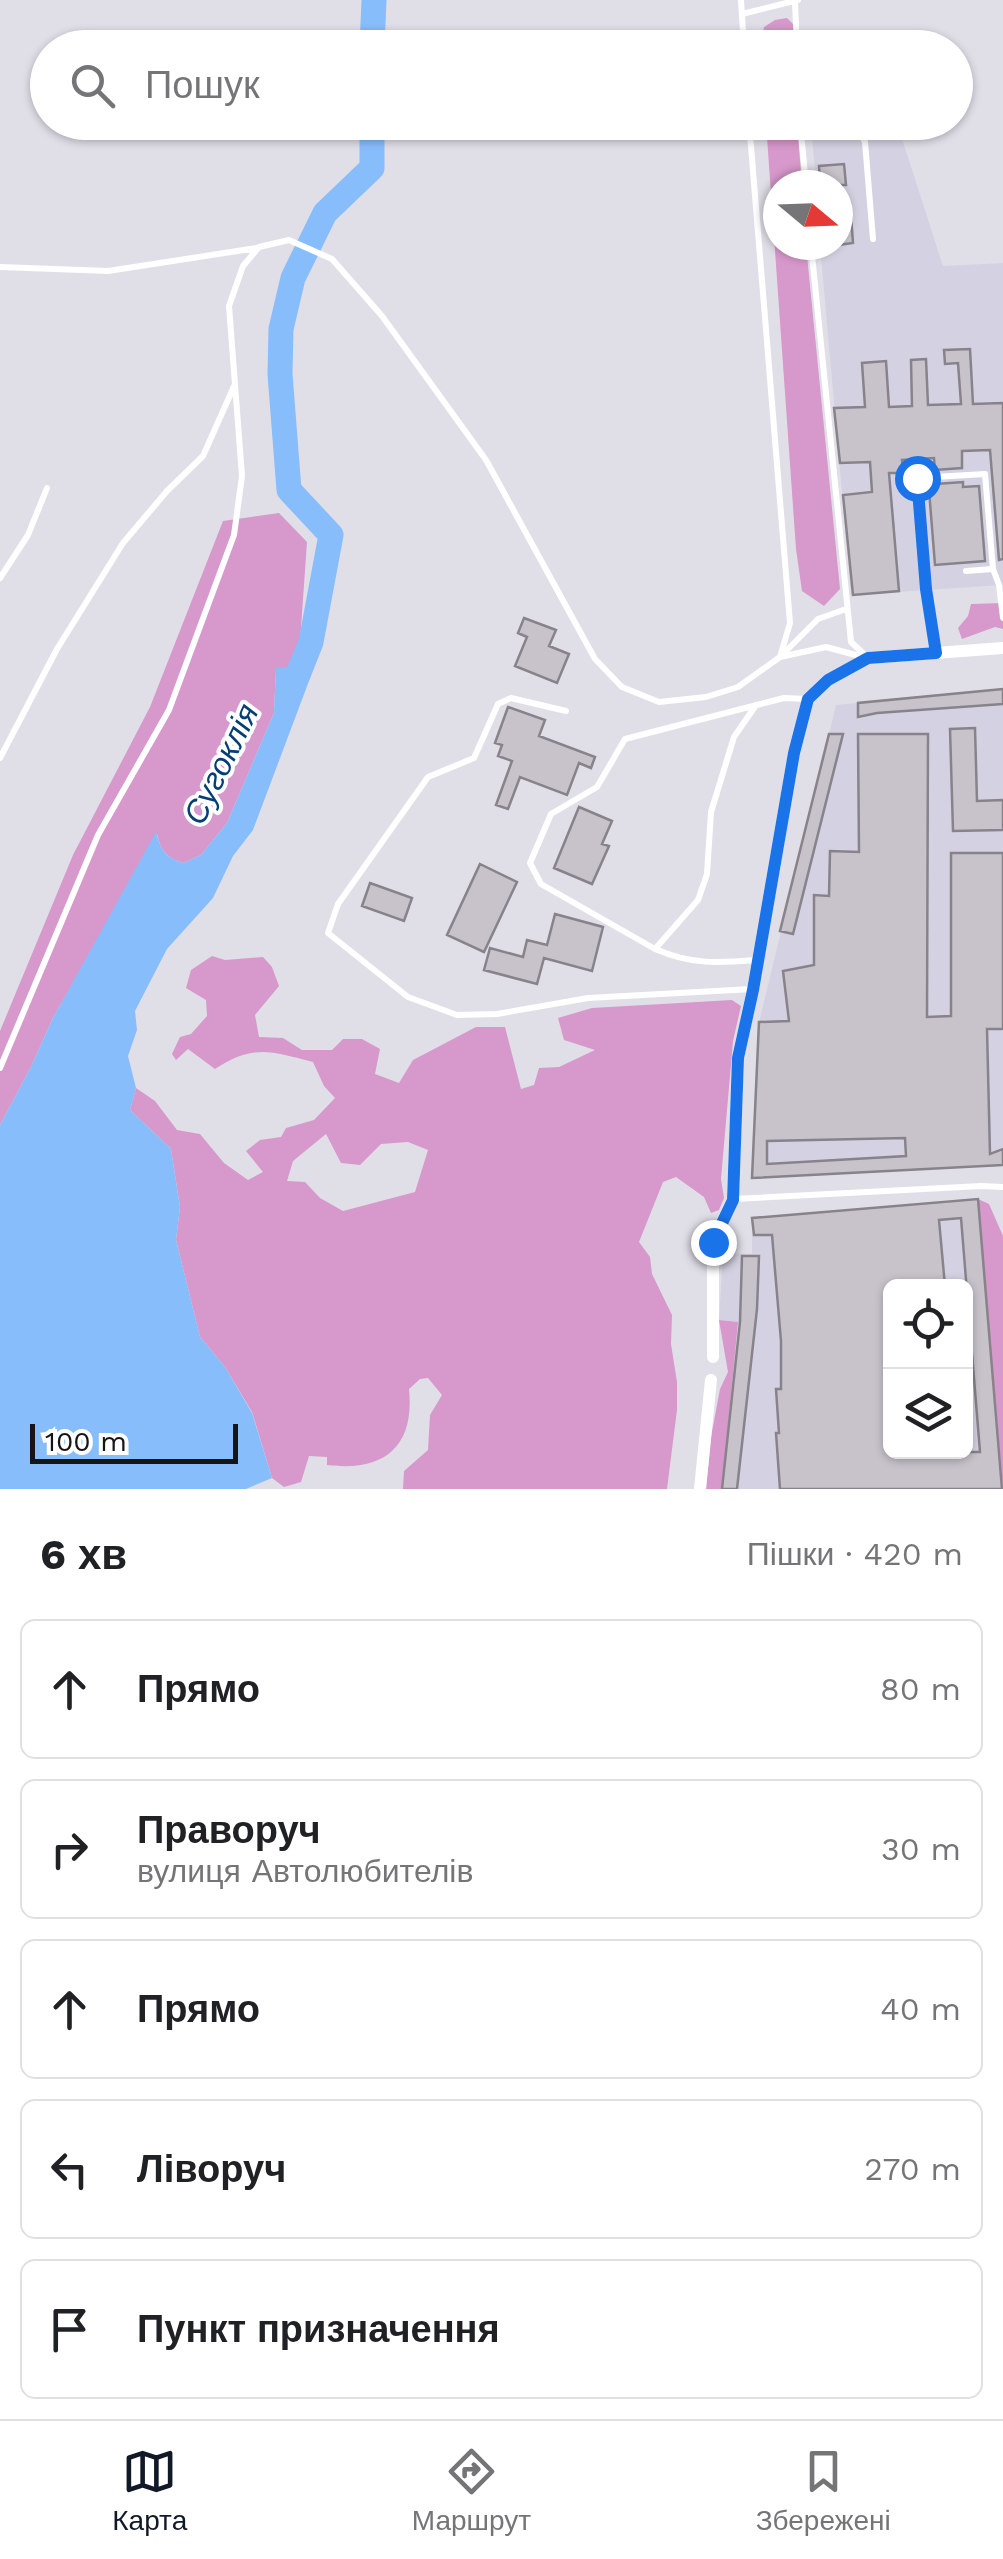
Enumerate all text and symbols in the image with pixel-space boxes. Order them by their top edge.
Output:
search box [30,30,973,140]
icon: search [65,58,120,113]
text: Пошук [145,63,260,107]
north arrow [763,170,853,260]
route start [895,456,941,502]
water label: Сугоклія [176,698,266,830]
route end [691,1220,737,1266]
map controls [883,1279,973,1459]
button: locate [883,1279,973,1369]
button: layers [883,1369,973,1459]
scale bar [30,1419,238,1464]
text: 100 m [45,1425,127,1458]
text: 6 хв [40,1530,127,1579]
text: Пішки · 420 m [747,1535,963,1573]
icon: ahead [42,1662,97,1717]
text: Прямо [137,1667,260,1711]
text: 80 m [880,1670,961,1708]
text: Праворуч [137,1808,321,1852]
icon: right [42,1822,97,1877]
text: 30 m [881,1830,961,1868]
text: вулиця Автолюбителів [137,1852,473,1890]
icon: ahead [42,1982,97,2037]
text: Прямо [137,1987,260,2031]
text: 40 m [880,1990,961,2028]
icon: left [42,2142,97,2197]
text: Ліворуч [137,2147,286,2191]
text: 270 m [864,2150,961,2188]
icon: arrive [42,2302,97,2357]
text: Пункт призначення [137,2307,500,2351]
tab: Карта [112,2444,187,2537]
tab: Маршрут [412,2444,531,2537]
tab: Збережені [756,2444,891,2537]

